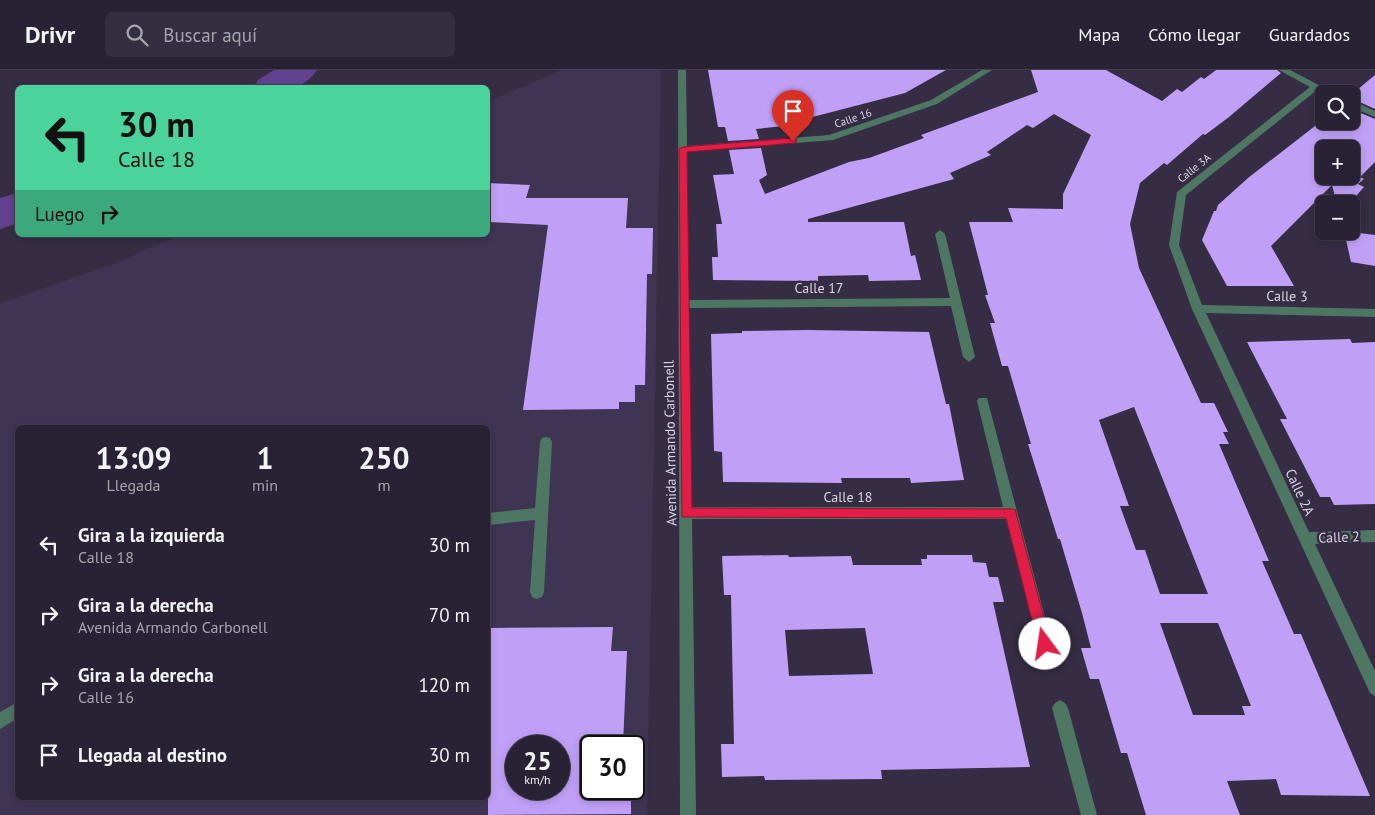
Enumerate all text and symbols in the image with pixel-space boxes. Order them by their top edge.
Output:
search box [105,12,455,57]
text: Drivr [25,19,75,50]
icon: search [123,21,151,49]
text: Buscar aquí [163,23,257,47]
text: Mapa [1078,23,1120,46]
text: Cómo llegar [1148,23,1241,46]
text: Guardados [1269,23,1350,46]
map controls [1315,85,1360,240]
button: search [1315,85,1360,130]
pin [772,90,814,141]
icon: arrive [779,97,807,125]
text: 30 m [118,101,195,147]
icon: left [35,105,100,170]
street label: Calle 16 [833,105,873,131]
button: + [1315,140,1360,185]
text: Calle 18 [118,145,195,173]
street label: Calle 3A [1174,150,1214,186]
button: − [1315,195,1360,240]
icon: right [95,200,123,228]
text: Luego [35,202,85,226]
street label: Calle 17 [795,279,844,297]
street label: Calle 3 [1266,287,1308,305]
street label: Avenida Armando Carbonell [660,360,680,526]
text: 13:09 [95,438,172,477]
text: 1 [257,438,274,477]
text: 250 [358,438,410,477]
street label: Calle 2A [1281,466,1319,519]
text: Llegada [107,475,160,495]
text: min [252,475,278,495]
text: m [378,475,391,495]
street label: Calle 18 [824,488,873,506]
text: Gira a la izquierda [78,523,225,547]
street label: Calle 2 [1318,527,1360,547]
icon: left [35,531,63,559]
text: 30 m [429,533,470,557]
text: Calle 18 [78,547,134,567]
text: Gira a la derecha [78,593,214,617]
icon: right [35,601,63,629]
text: 70 m [429,603,470,627]
text: Avenida Armando Carbonell [78,617,267,637]
position arrow [1018,617,1070,669]
text: Gira a la derecha [78,663,214,687]
icon: right [35,671,63,699]
text: 120 m [418,673,470,697]
text: Calle 16 [78,687,134,707]
speed limit sign: 30 [580,735,645,800]
icon: arrive [35,741,63,769]
text: Llegada al destino [78,743,227,767]
text: 30 m [429,743,470,767]
text: 25 [523,745,552,777]
text: km/h [524,772,551,787]

